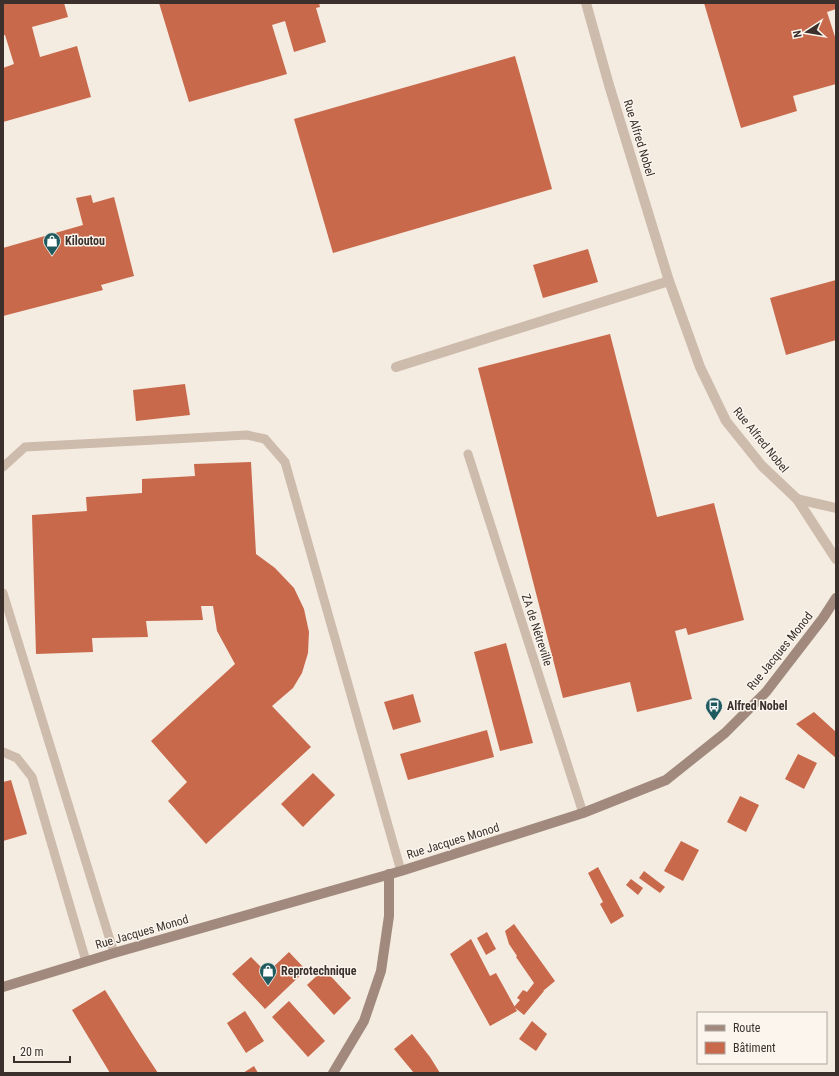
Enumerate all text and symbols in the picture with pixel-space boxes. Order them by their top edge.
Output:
north arrow [787,12,827,52]
text: N [791,29,805,39]
street label: Rue Alfred Nobel [621,98,657,178]
shop icon: Kiloutou [42,231,62,256]
place label: Kiloutou [65,234,105,248]
street label: Rue Alfred Nobel [730,405,792,475]
street label: ZA de Nétreville [519,592,555,668]
street label: Rue Jacques Monod [744,609,816,693]
bus stop icon: Alfred Nobel [704,696,724,721]
place label: Alfred Nobel [727,699,787,713]
street label: Rue Jacques Monod [405,820,501,862]
street label: Rue Jacques Monod [94,912,190,952]
shop icon: Reprotechnique [258,961,278,986]
place label: Reprotechnique [281,964,357,978]
legend [697,1012,827,1064]
text: Route [733,1021,761,1035]
scale bar [14,1038,70,1064]
text: Bâtiment [733,1041,776,1055]
text: 20 m [20,1045,44,1059]

